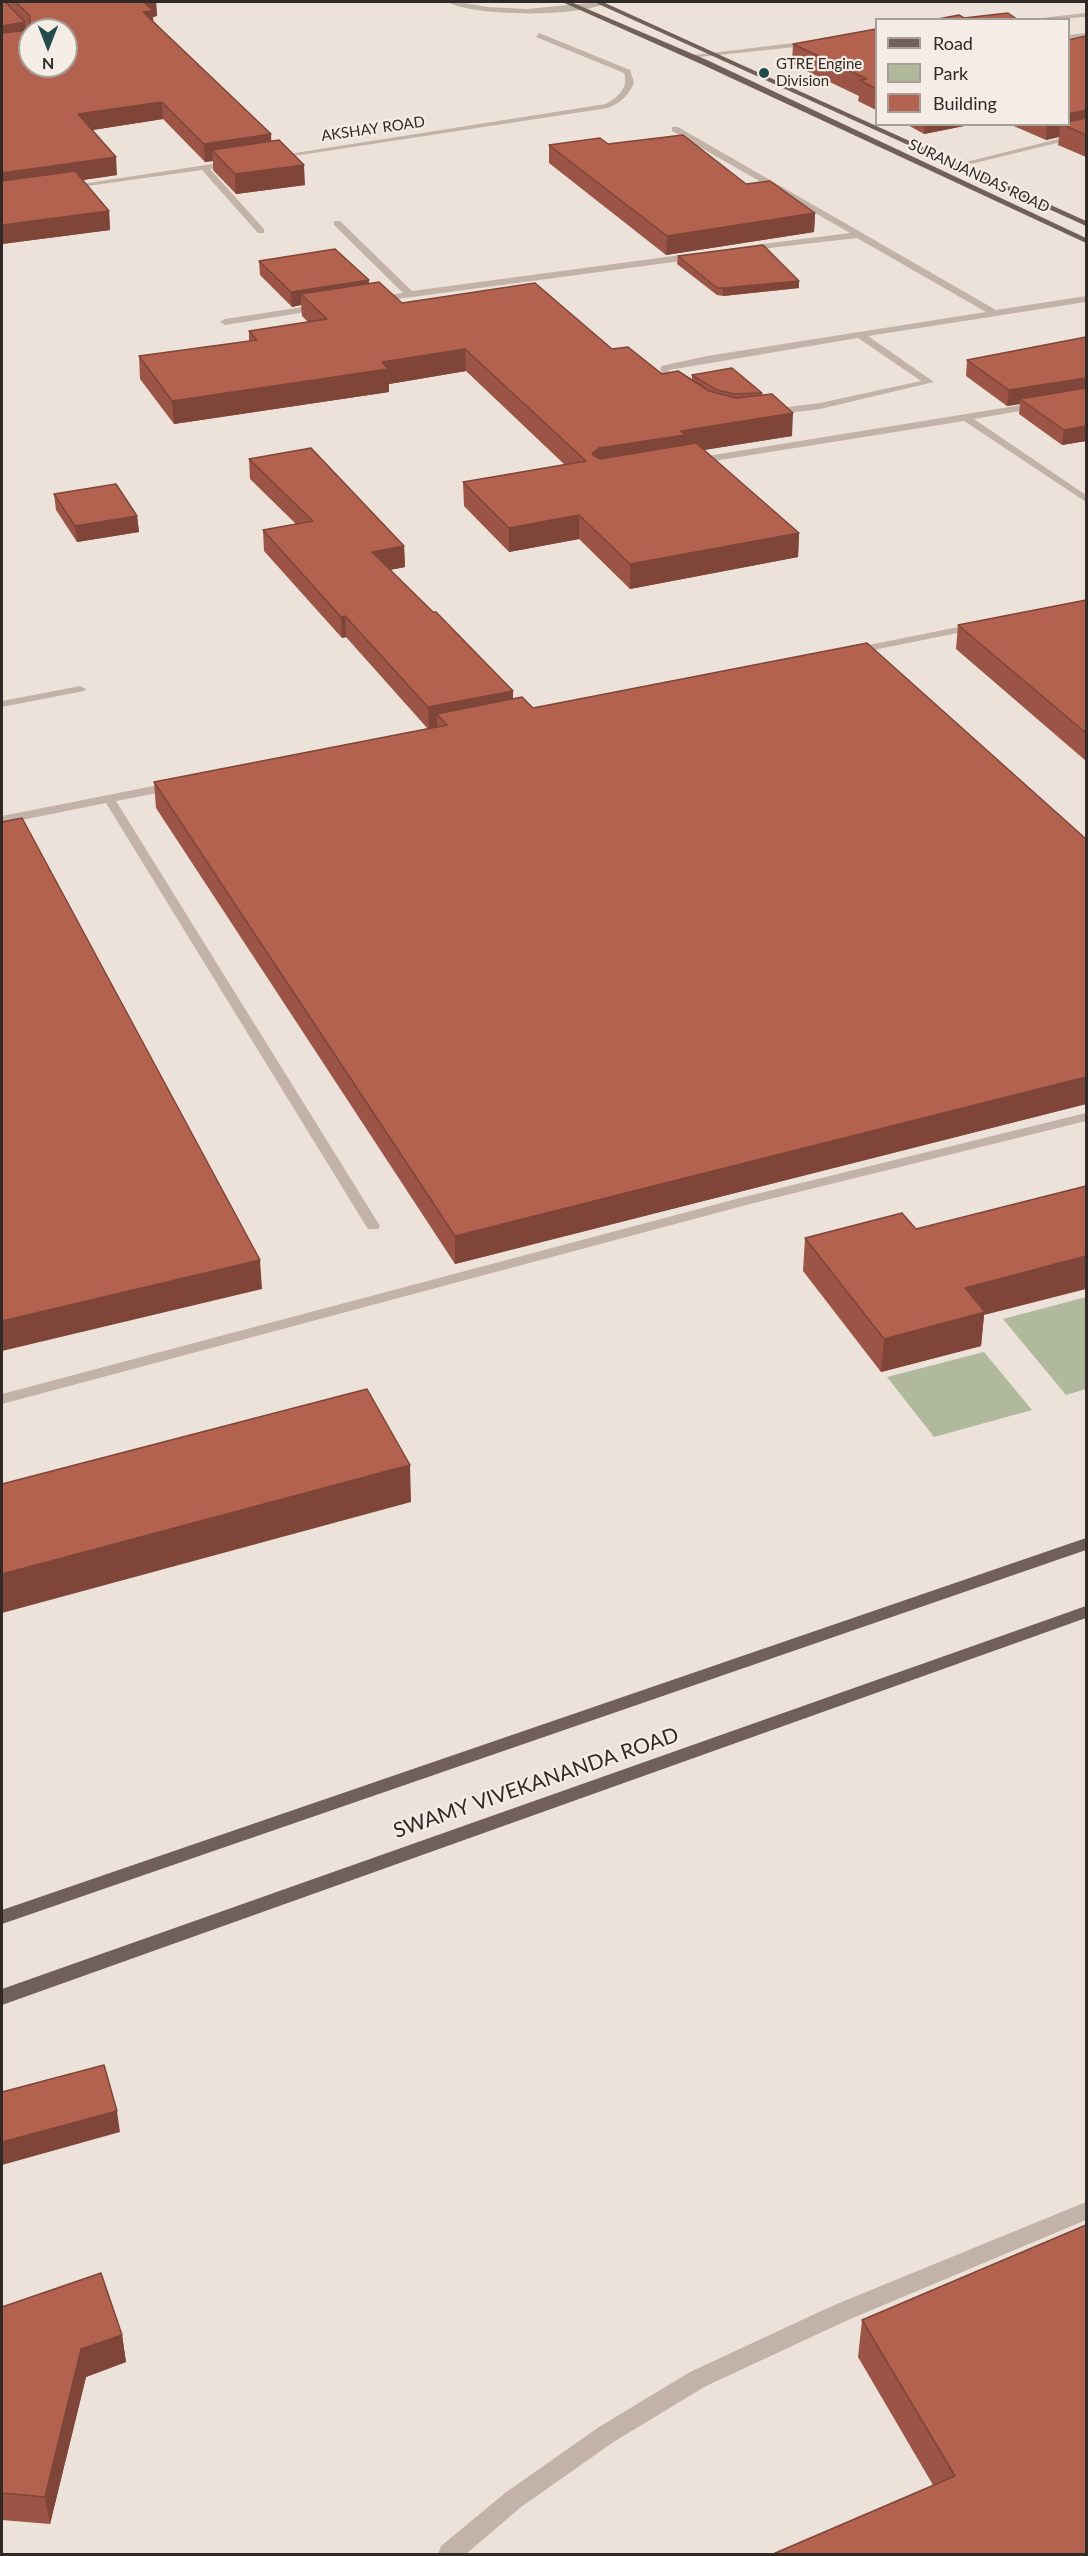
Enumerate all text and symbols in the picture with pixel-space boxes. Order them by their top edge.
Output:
north arrow [18,18,78,78]
legend [875,18,1070,126]
text: Road [933,32,973,54]
text: N [42,55,54,74]
place label: GTRE Engine Division [776,55,862,90]
text: Park [933,62,968,84]
marker: GTRE Engine Division [757,66,771,80]
text: Building [933,92,997,114]
street label: AKSHAY ROAD [320,113,426,145]
street label: SURANJANDAS ROAD [906,135,1052,217]
street label: SWAMY VIVEKANANDA ROAD [390,1722,682,1844]

